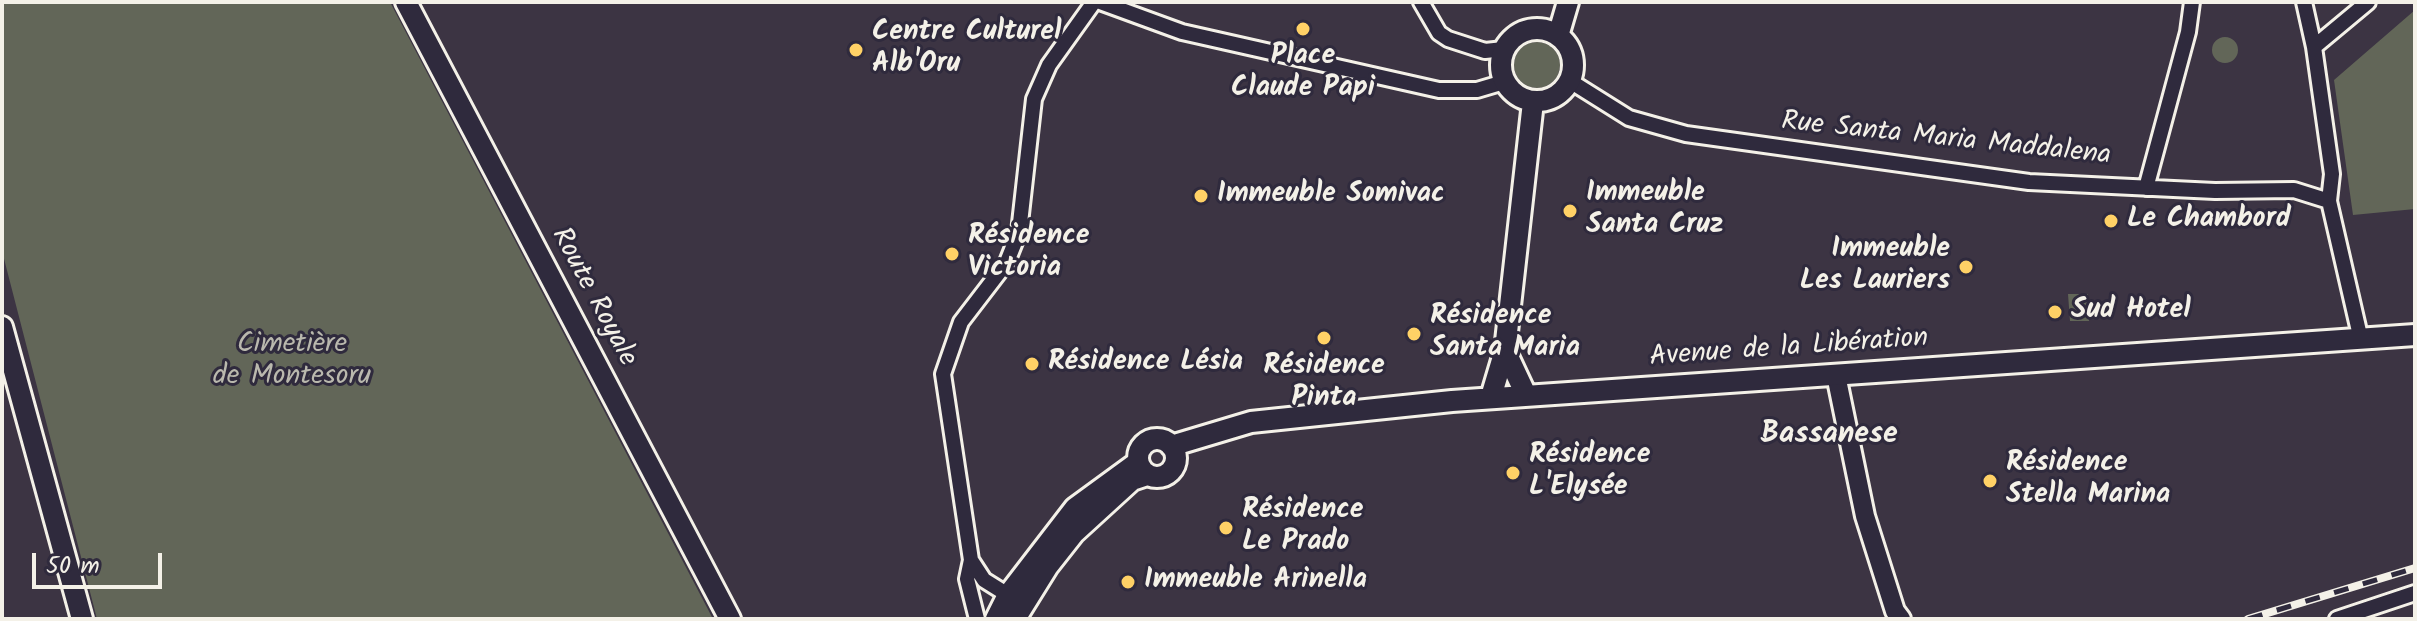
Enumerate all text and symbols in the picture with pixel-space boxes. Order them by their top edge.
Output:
place label: Centre Culturel Alb'Oru [872,17,1061,83]
marker: Place Claude Papi [1294,20,1312,38]
marker: Centre Culturel Alb'Oru [847,41,865,59]
place label: Place Claude Papi [1231,41,1375,107]
street label: Rue Santa Maria Maddalena [1780,107,2112,175]
place label: Immeuble Santa Cruz [1586,178,1723,244]
place label: Immeuble Somivac [1217,179,1445,213]
marker: Immeuble Somivac [1192,187,1210,205]
marker: Immeuble Santa Cruz [1561,202,1579,220]
place label: Le Chambord [2127,204,2291,238]
marker: Le Chambord [2102,212,2120,230]
place label: Résidence Victoria [968,221,1090,287]
street label: Route Royale [542,223,642,373]
place label: Immeuble Les Lauriers [1800,234,1950,300]
marker: Résidence Victoria [943,245,961,263]
marker: Immeuble Les Lauriers [1957,258,1975,276]
place label: Sud Hotel [2071,295,2191,329]
place label: Résidence Santa Maria [1430,301,1580,367]
marker: Sud Hotel [2046,303,2064,321]
street label: Avenue de la Libération [1649,324,1929,376]
marker: Résidence Santa Maria [1405,325,1423,343]
park label: Cimetière de Montesoru [213,329,371,395]
marker: Résidence Pinta [1315,329,1333,347]
place label: Résidence Lésia [1048,347,1243,381]
place label: Résidence Pinta [1263,351,1385,417]
marker: Résidence Lésia [1023,355,1041,373]
district label: Bassanese [1760,419,1898,455]
place label: Résidence L'Elysée [1529,440,1651,506]
place label: Résidence Stella Marina [2006,448,2170,514]
marker: Résidence L'Elysée [1504,464,1522,482]
marker: Résidence Stella Marina [1981,472,1999,490]
place label: Résidence Le Prado [1242,495,1364,561]
marker: Résidence Le Prado [1217,519,1235,537]
scale bar [36,537,166,587]
text: 50 m [46,547,100,586]
place label: Immeuble Arinella [1144,565,1367,599]
marker: Immeuble Arinella [1119,573,1137,591]

